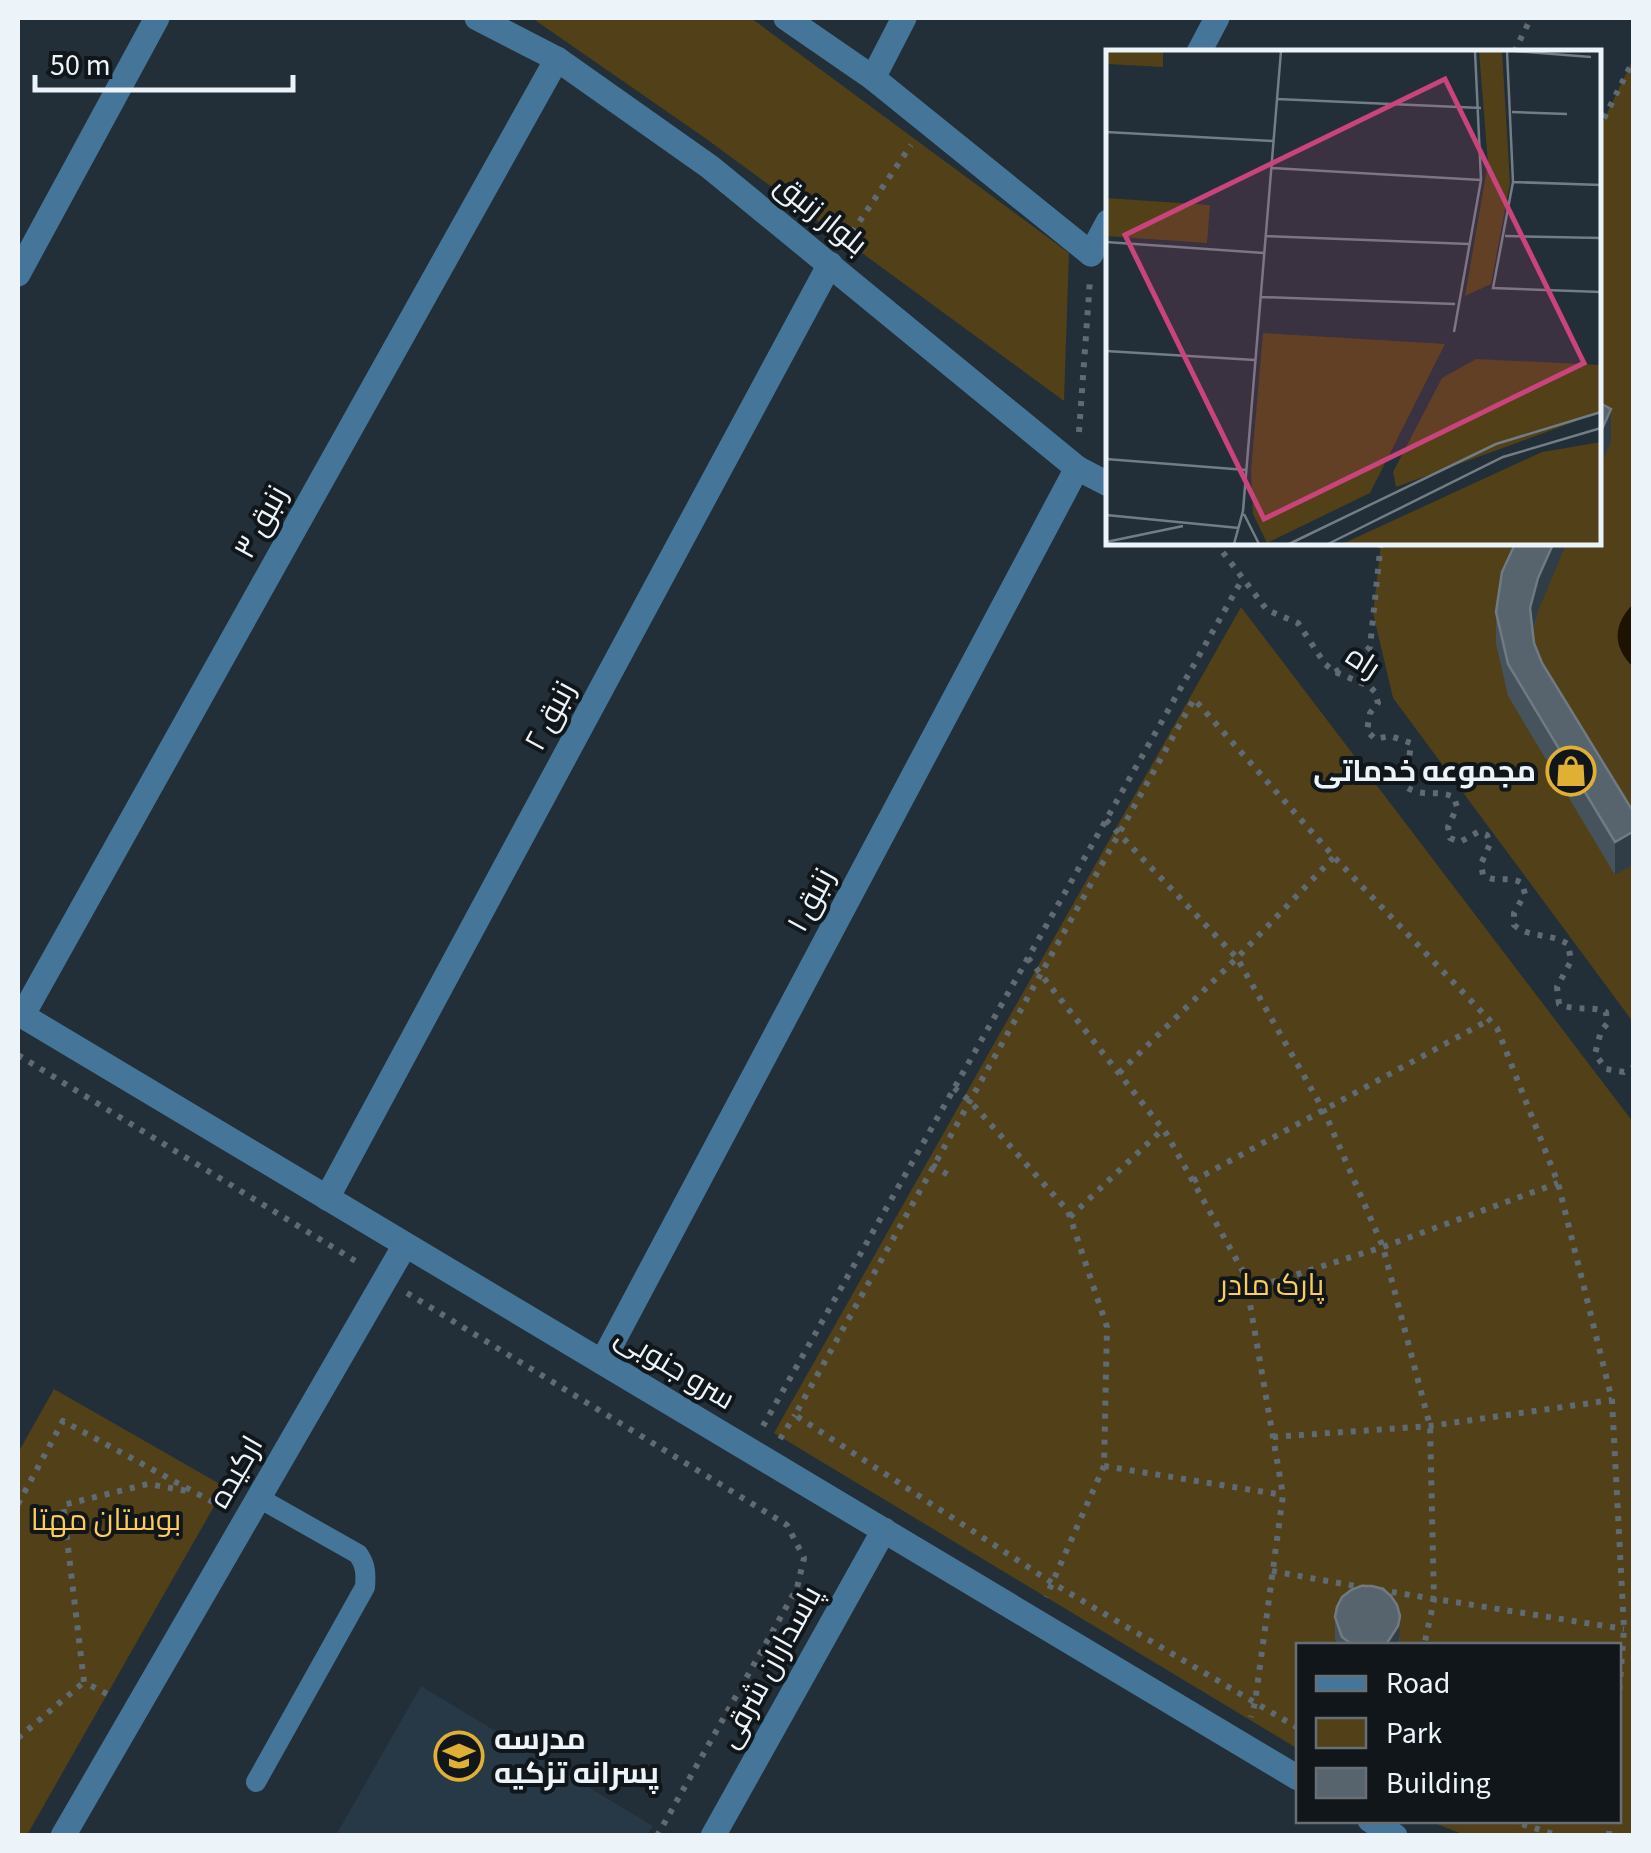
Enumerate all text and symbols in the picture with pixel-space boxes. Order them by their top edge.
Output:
scale bar [35,30,292,92]
text: 50 m [50,44,111,87]
inset map [1106,50,1601,545]
street label: بلوار زنبق [765,164,877,266]
street label: زنبق ۳ [223,478,299,566]
street label: راه [1337,635,1389,689]
street label: زنبق ۲ [514,674,586,758]
shop icon: مجموعه خدماتی [1545,745,1597,797]
place label: مجموعه خدماتی [1313,750,1536,793]
street label: زنبق ۱ [776,860,846,940]
park label: پارک مادر [1218,1264,1324,1307]
street label: سرو جنوبی [607,1315,743,1421]
street label: ارکیده [198,1428,274,1516]
park label: بوستان مهتا [31,1499,181,1542]
street label: پاسداران شرقی [708,1578,832,1756]
legend [1296,1643,1621,1823]
text: Road [1386,1662,1450,1705]
text: Park [1386,1712,1442,1755]
place label: مدرسه پسرانه تزکیه [494,1718,659,1795]
school or university icon: مدرسه پسرانه تزکیه [433,1730,485,1782]
text: Building [1386,1762,1491,1805]

